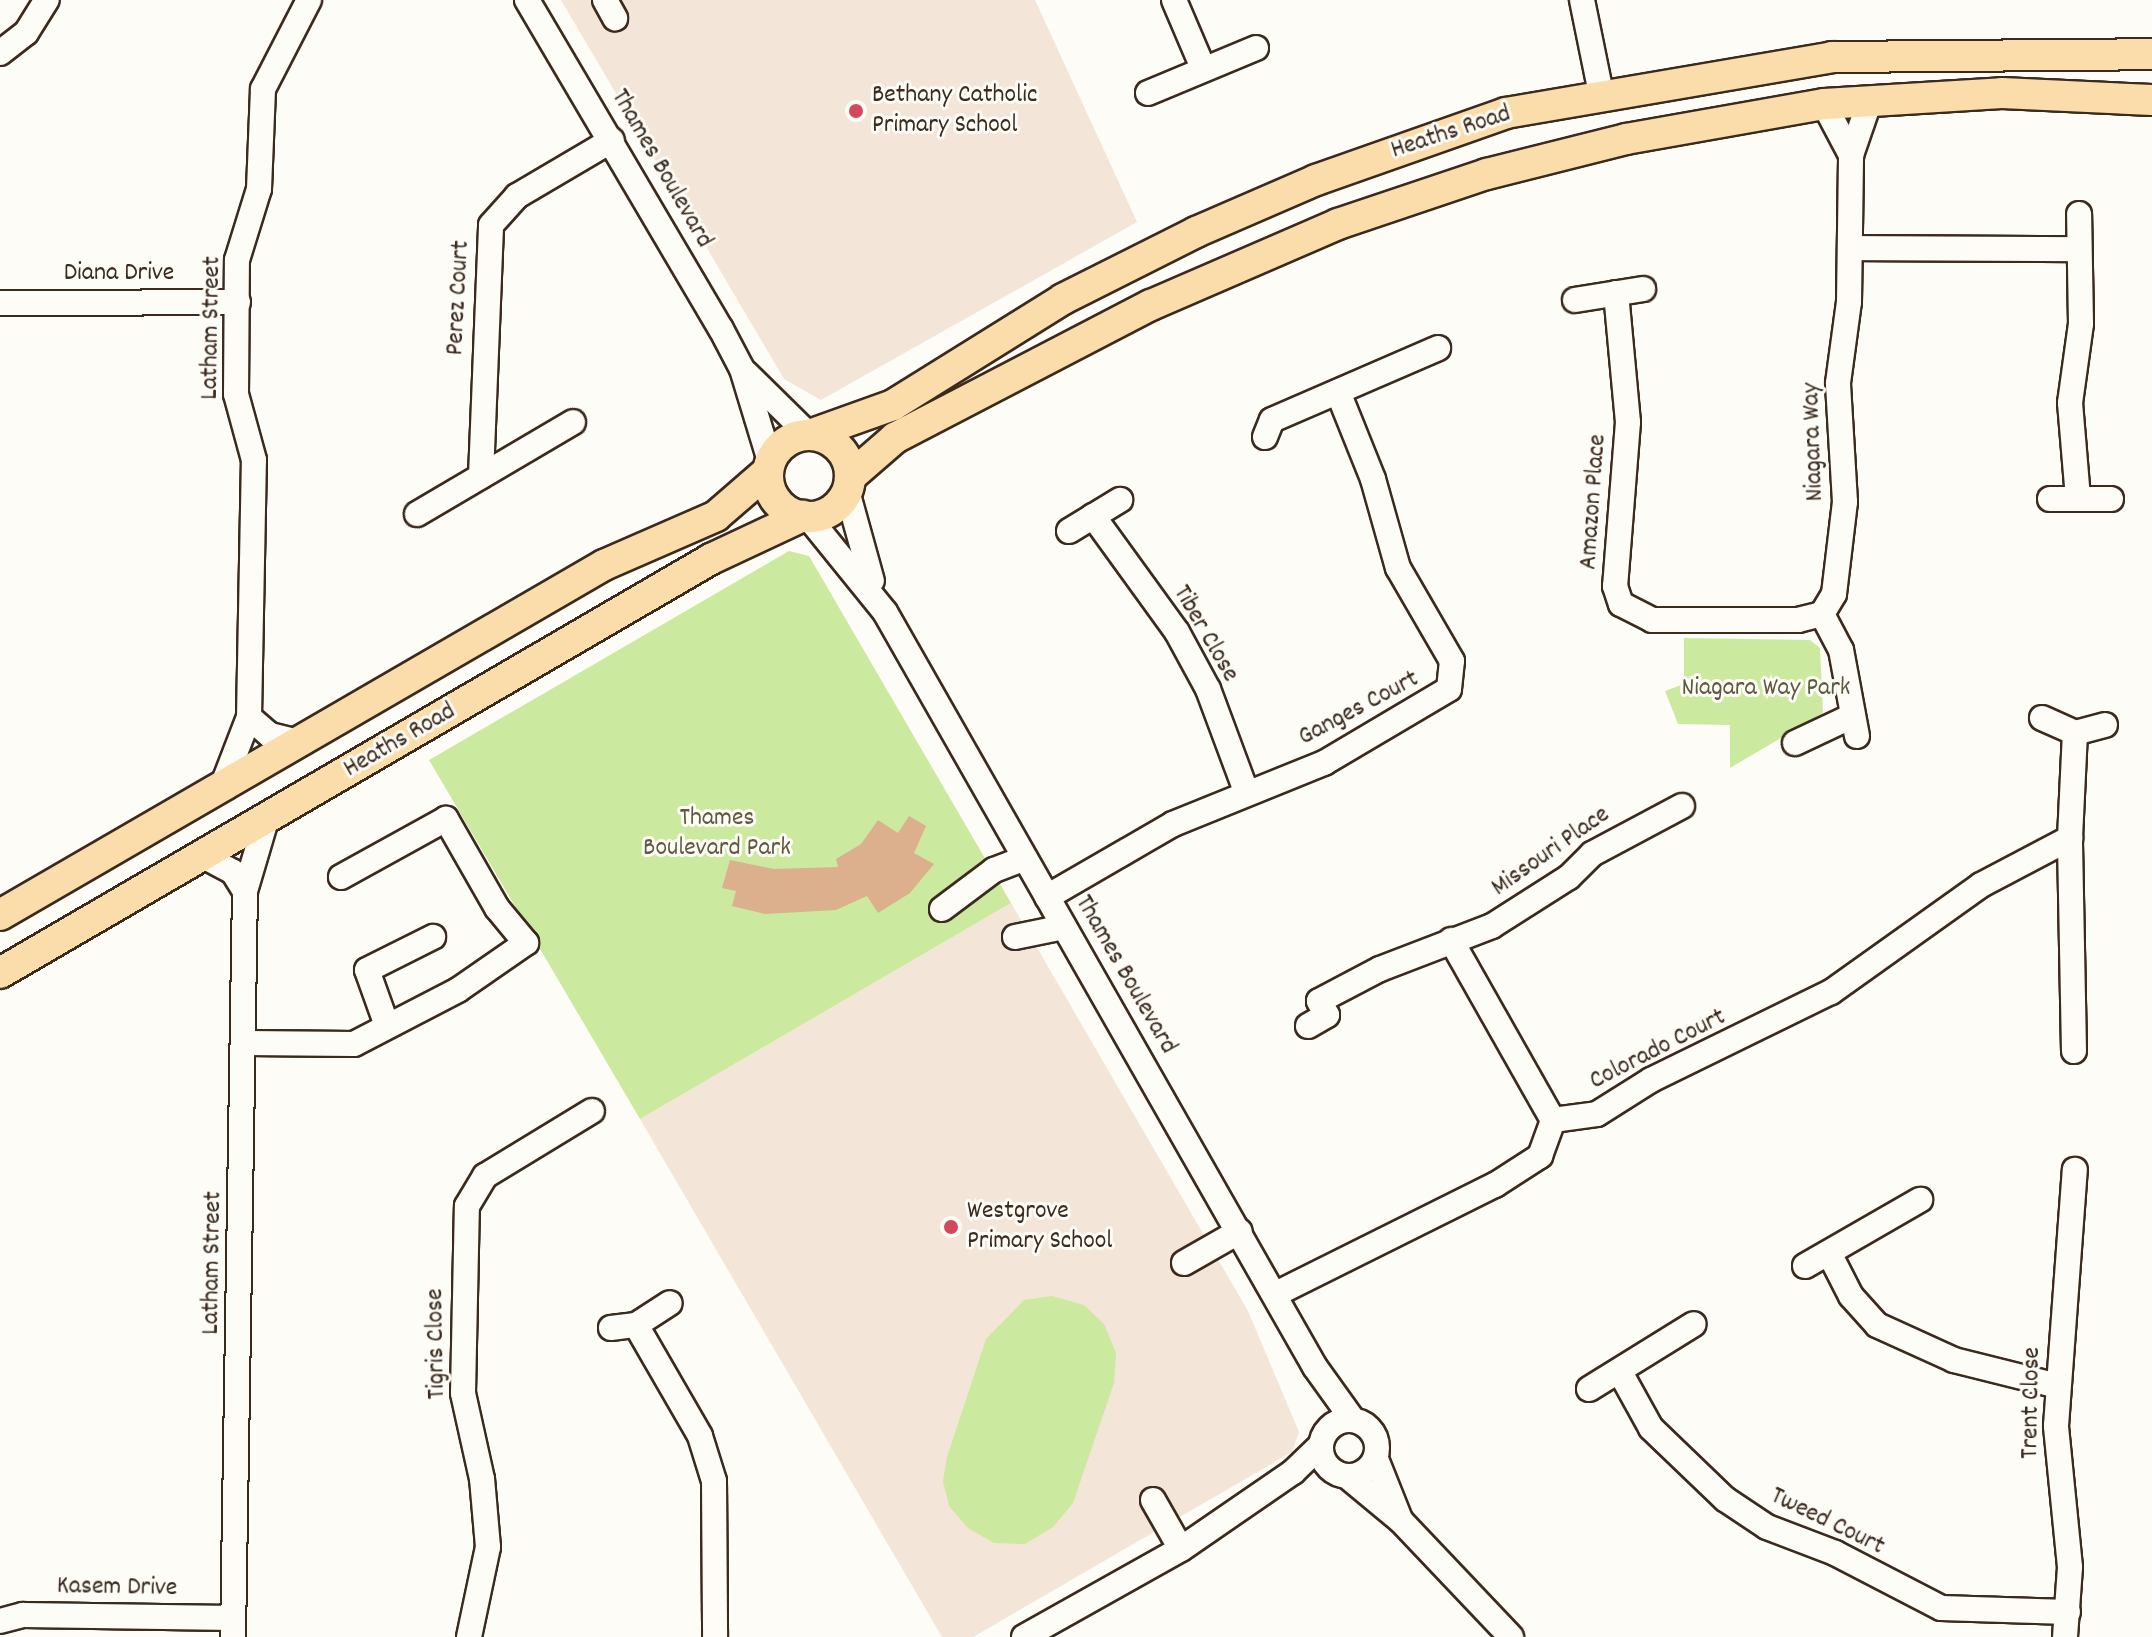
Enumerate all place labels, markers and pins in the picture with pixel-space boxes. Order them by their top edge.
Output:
place label: Bethany Catholic Primary School [872,80,1037,142]
marker: Bethany Catholic Primary School [847,102,865,120]
place label: Westgrove Primary School [967,1196,1113,1258]
marker: Westgrove Primary School [942,1218,960,1236]

